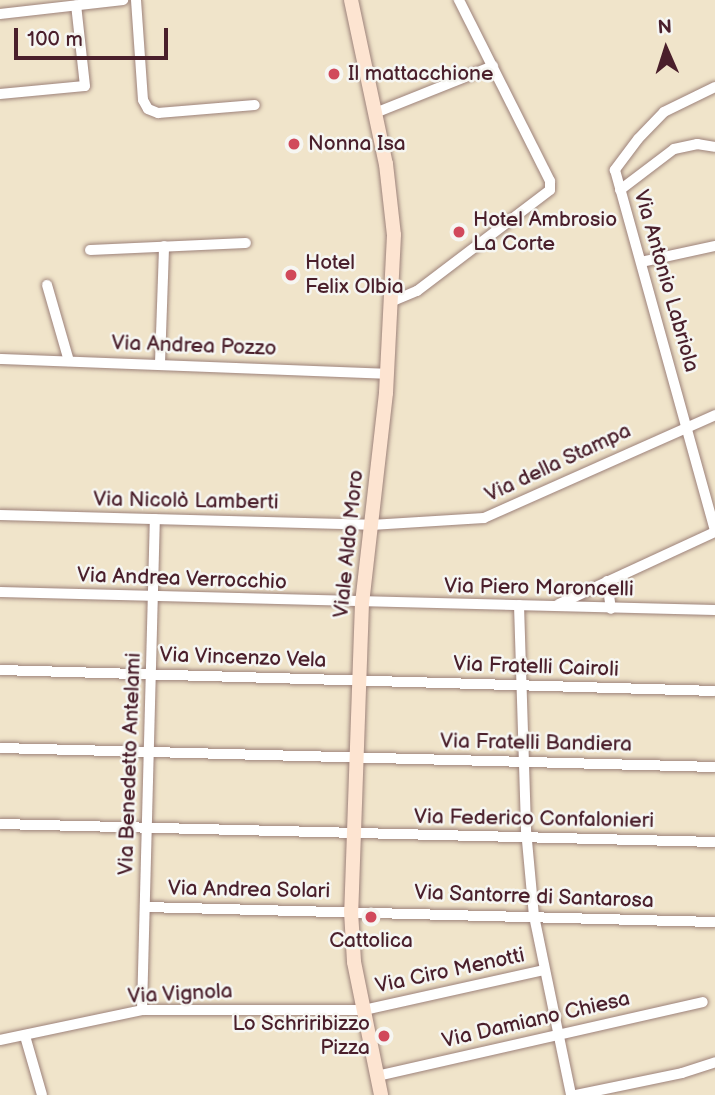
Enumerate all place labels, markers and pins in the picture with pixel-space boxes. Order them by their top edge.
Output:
place label: Il mattacchione [348,61,493,87]
marker: Il mattacchione [326,66,342,82]
place label: Nonna Isa [308,131,406,157]
marker: Nonna Isa [286,136,302,152]
place label: Hotel Ambrosio La Corte [473,207,617,257]
marker: Hotel Ambrosio La Corte [451,224,467,240]
place label: Hotel Felix Olbia [305,250,404,300]
marker: Hotel Felix Olbia [283,267,299,283]
marker: Cattolica [363,909,379,925]
place label: Cattolica [329,928,413,954]
place label: Lo Schriribizzo Pizza [232,1011,370,1061]
marker: Lo Schriribizzo Pizza [376,1028,392,1044]

